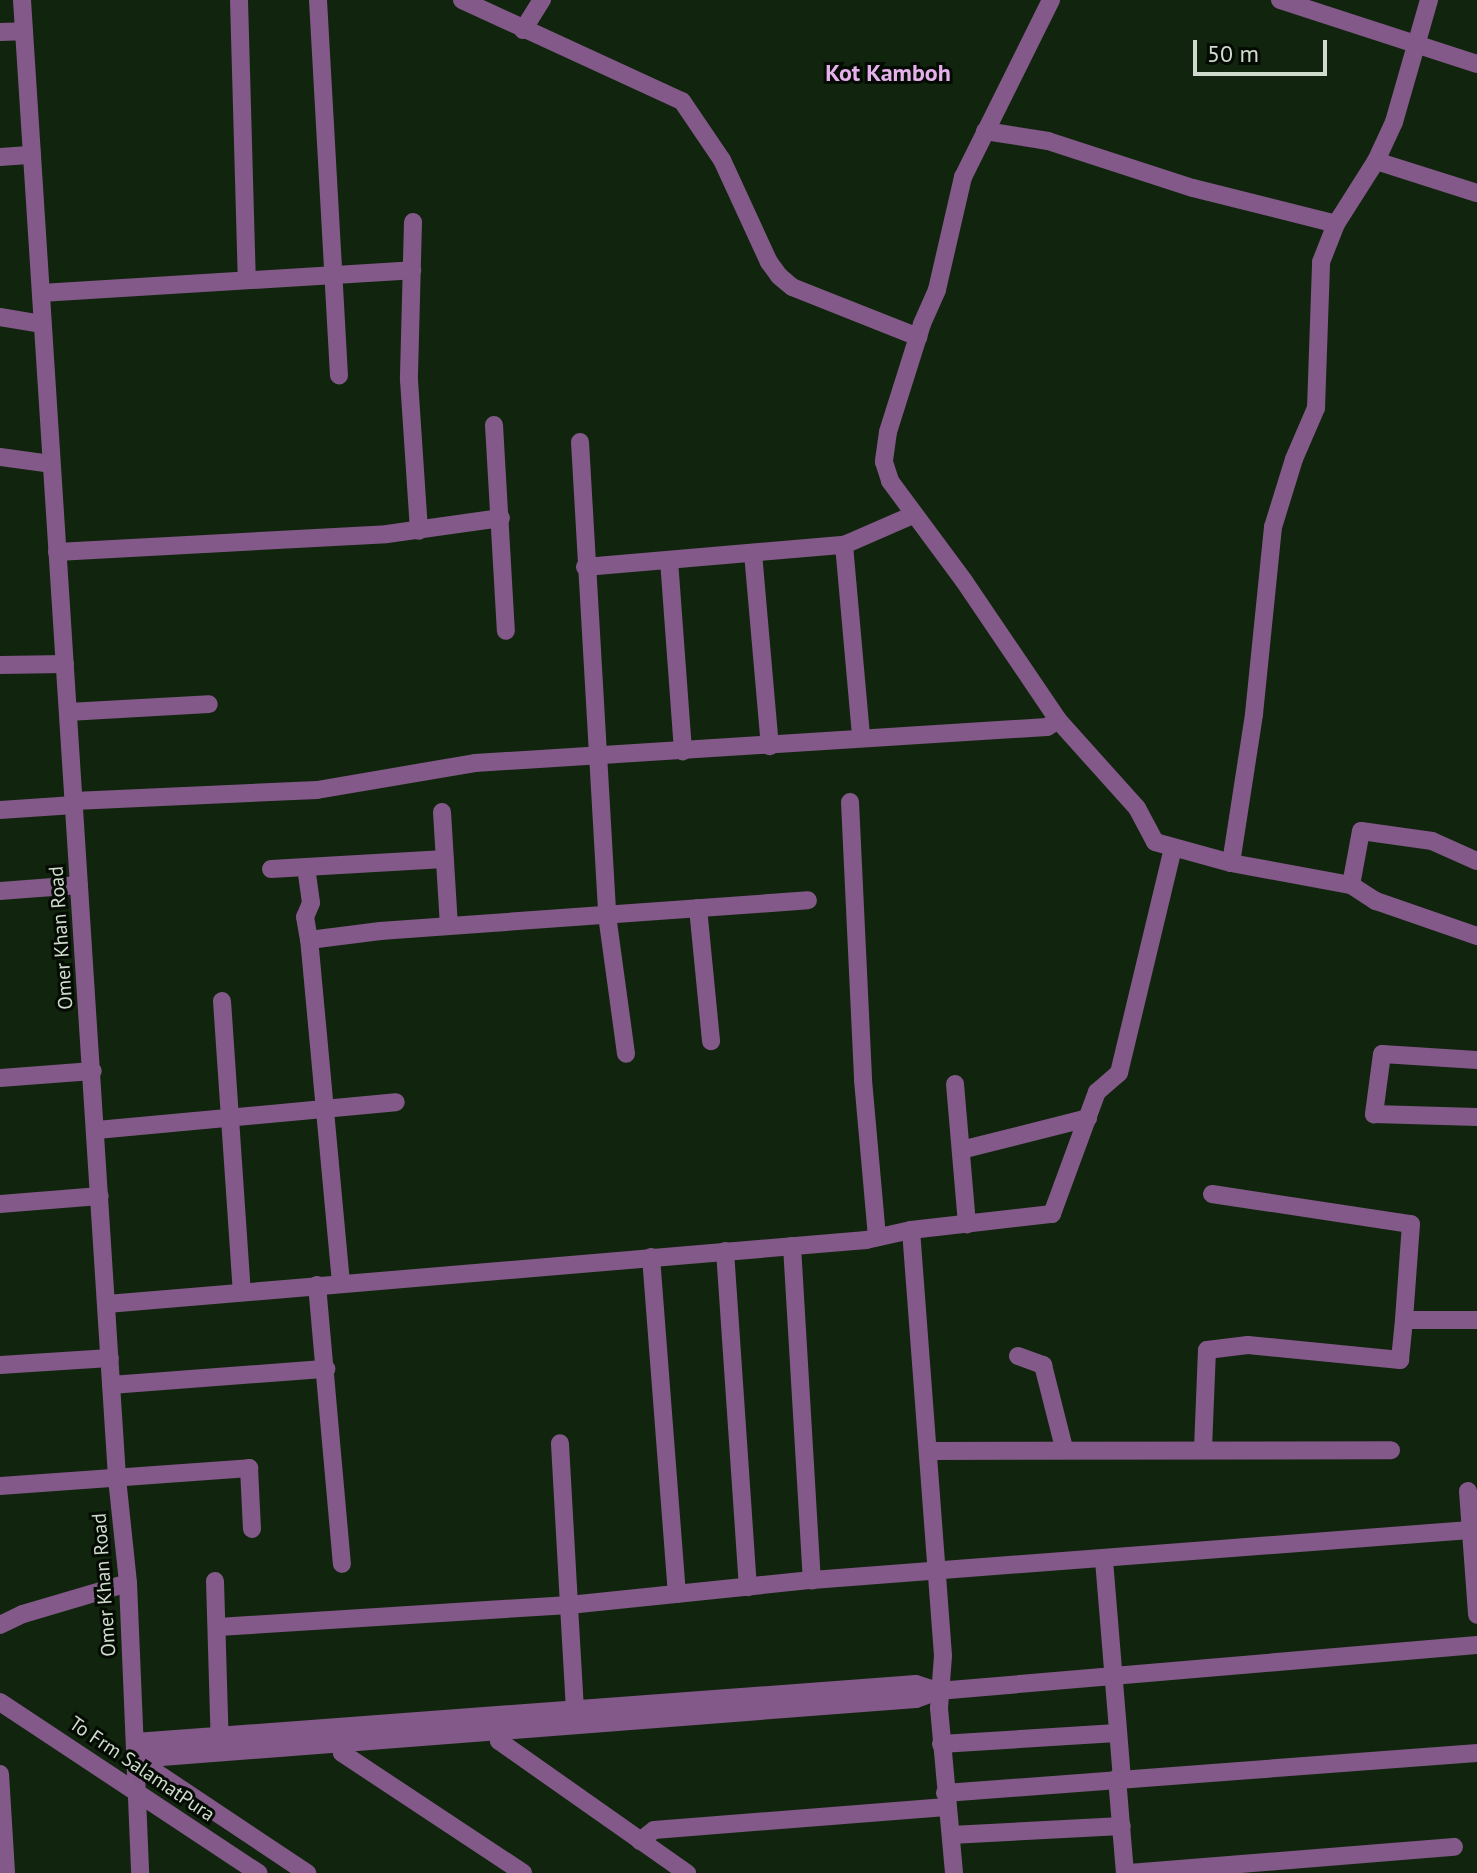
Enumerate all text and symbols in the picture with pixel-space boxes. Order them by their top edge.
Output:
scale bar [1197,24,1331,74]
text: 50 m [1207,38,1259,69]
district label: Kot Kamboh [825,59,951,87]
street label: Omer Khan Road [44,865,78,1011]
street label: Omer Khan Road [87,1512,121,1658]
street label: To Frm SalamatPura [65,1711,219,1827]

